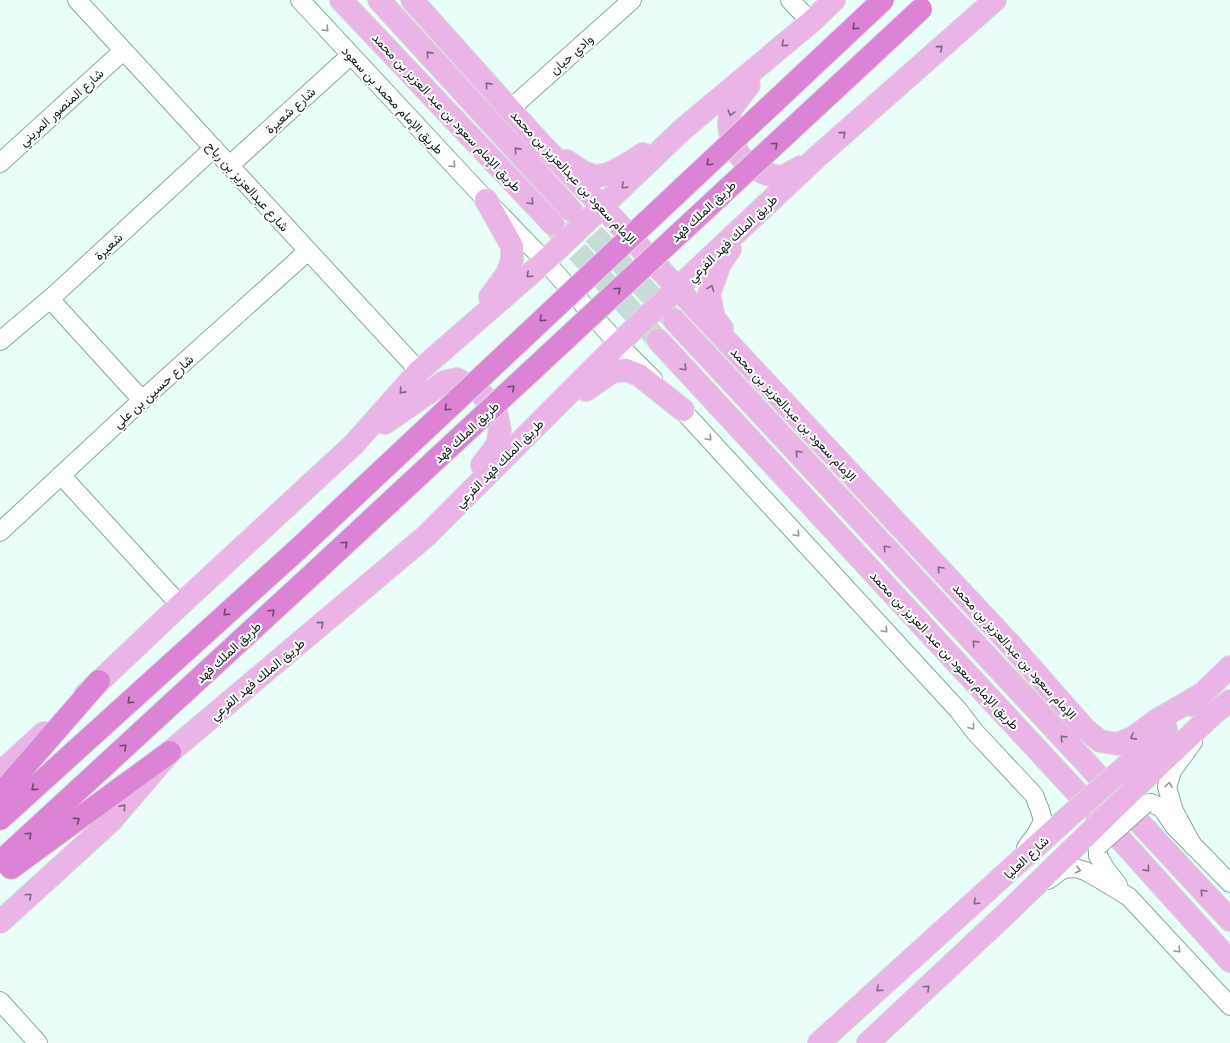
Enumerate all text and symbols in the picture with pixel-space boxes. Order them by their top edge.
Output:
one-way arrow [852,22,859,29]
one-way arrow [322,24,329,32]
street label: طريق الإمام سعود بن عبد العزيز بن محمد [368,29,526,196]
street label: وادي حبان [545,30,598,80]
one-way arrow [782,40,789,47]
street label: طريق الإمام محمد بن سعود [337,42,448,159]
one-way arrow [935,46,943,53]
one-way arrow [426,51,434,59]
street label: شارع المنصور المريني [15,64,109,152]
street label: شارع شعيرة [261,82,320,138]
one-way arrow [486,82,493,90]
street label: الإمام سعود بن عبدالعزيز بن محمد [506,106,641,249]
one-way arrow [727,109,736,116]
one-way arrow [838,132,845,139]
street label: شارع عبدالعزيز بن رباح [202,137,293,236]
one-way arrow [770,142,777,149]
one-way arrow [514,147,521,155]
one-way arrow [706,159,714,166]
one-way arrow [448,160,456,168]
street label: طريق الملك فهد [666,176,740,246]
one-way arrow [621,181,629,188]
street label: طريق الملك فهد الفرعي [683,190,782,287]
one-way arrow [526,197,534,205]
street label: شعيرة [90,228,126,264]
one-way arrow [526,270,534,277]
one-way arrow [707,284,715,291]
one-way arrow [613,288,621,295]
one-way arrow [539,315,547,322]
street label: الإمام سعود بن عبدالعزيز بن محمد [726,343,861,486]
street label: شارع حسين بن علي [109,350,198,433]
one-way arrow [679,363,687,371]
one-way arrow [400,386,407,393]
one-way arrow [507,386,515,393]
street label: طريق الملك فهد [429,397,503,467]
one-way arrow [445,403,452,410]
street label: طريق الملك فهد الفرعي [451,415,549,513]
one-way arrow [705,434,712,441]
one-way arrow [795,450,803,458]
one-way arrow [792,529,800,537]
one-way arrow [340,541,348,548]
one-way arrow [884,545,891,553]
one-way arrow [937,566,945,574]
street label: طريق الإمام سعود بن عبد العزيز بن محمد [866,567,1024,734]
street label: الإمام سعود بن عبدالعزيز بن محمد [948,579,1081,724]
one-way arrow [224,609,231,616]
one-way arrow [267,610,274,617]
street label: طريق الملك فهد [191,617,265,687]
one-way arrow [317,622,324,629]
one-way arrow [880,625,888,633]
street label: طريق الملك فهد الفرعي [206,634,310,726]
one-way arrow [972,640,980,648]
one-way arrow [127,696,135,704]
one-way arrow [967,722,974,729]
one-way arrow [1130,732,1137,740]
one-way arrow [1061,736,1068,743]
one-way arrow [120,745,127,752]
one-way arrow [1164,781,1173,788]
one-way arrow [31,784,39,791]
one-way arrow [118,804,125,811]
one-way arrow [72,818,79,825]
street label: شارع العليا [999,831,1053,883]
one-way arrow [24,833,32,840]
one-way arrow [1142,864,1149,872]
one-way arrow [1075,865,1082,873]
one-way arrow [1201,889,1208,896]
one-way arrow [24,893,32,901]
one-way arrow [973,898,981,905]
one-way arrow [1173,945,1181,953]
one-way arrow [876,984,884,992]
one-way arrow [922,985,930,992]

